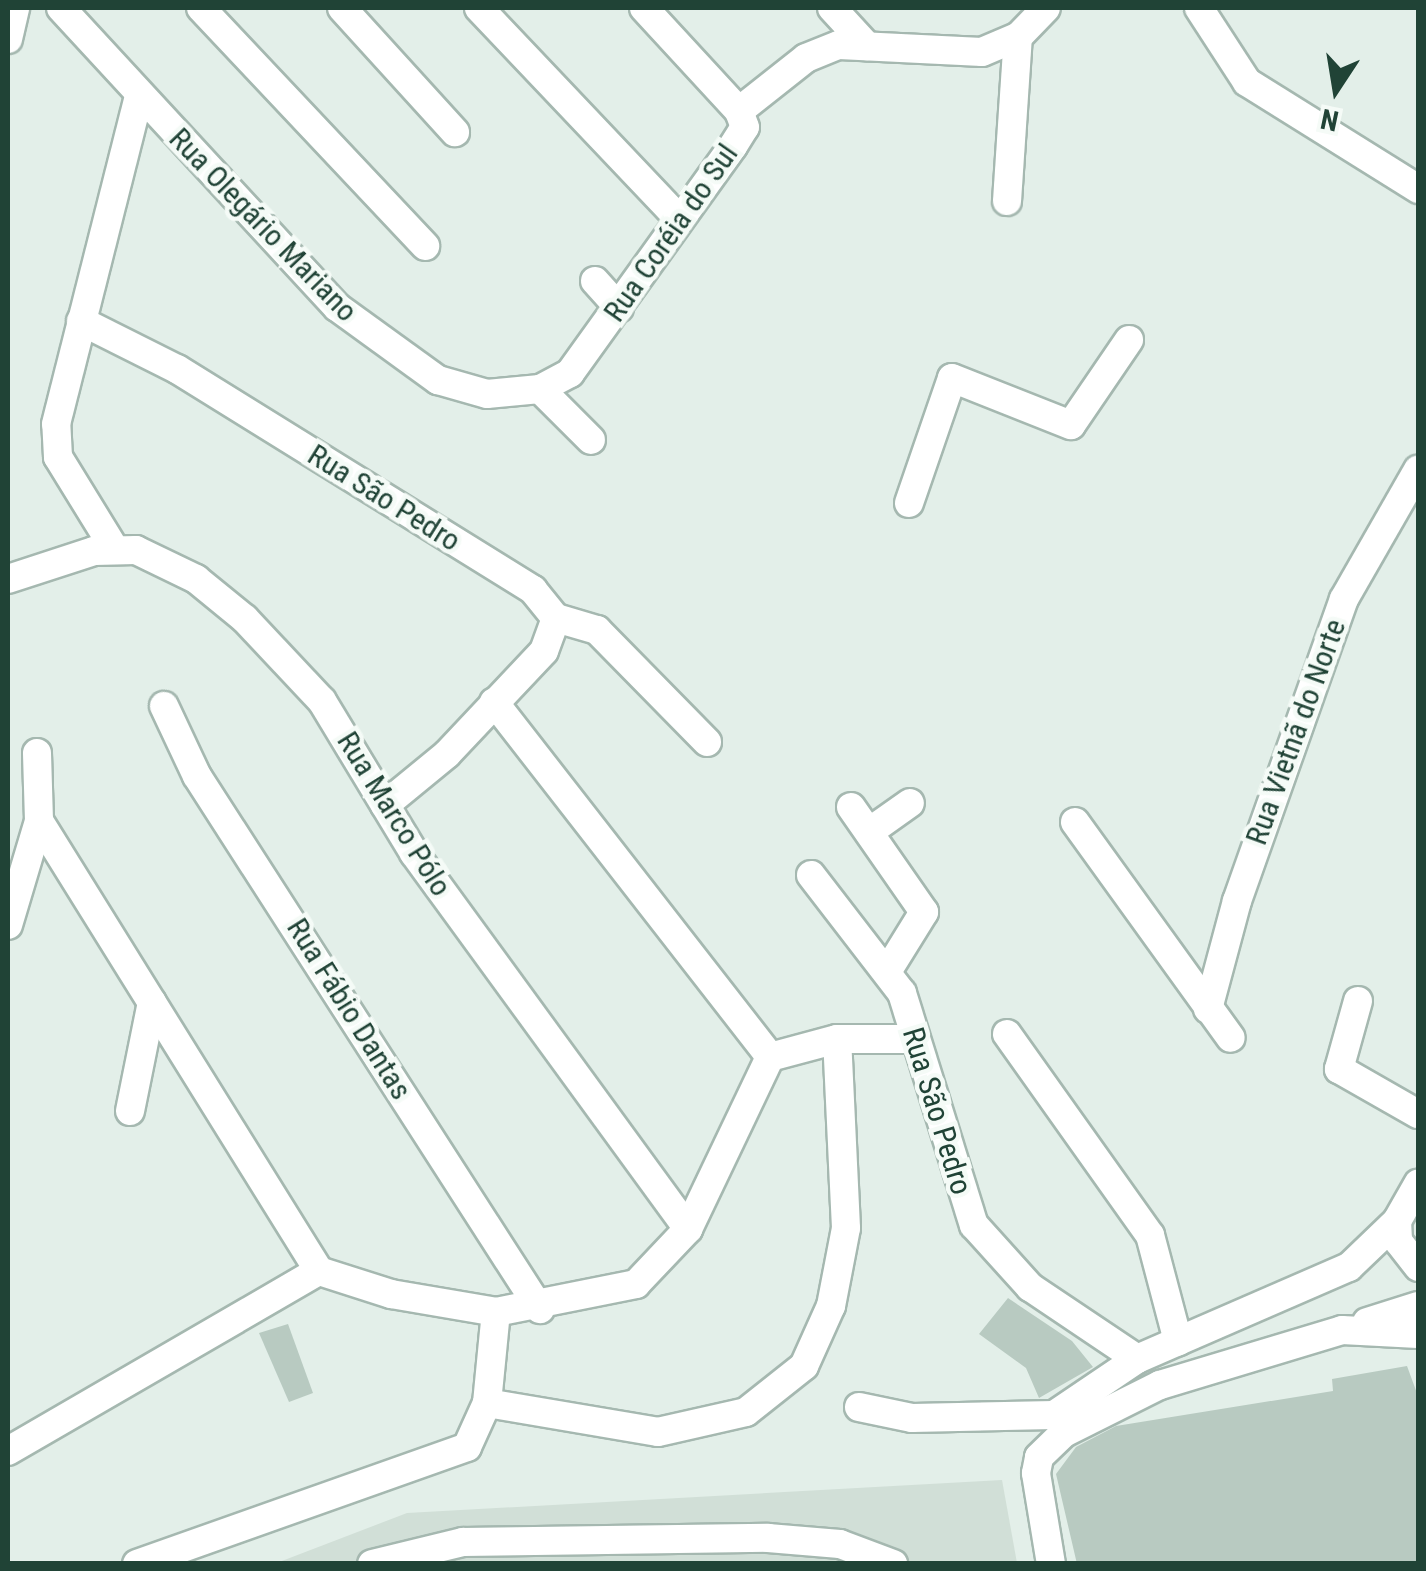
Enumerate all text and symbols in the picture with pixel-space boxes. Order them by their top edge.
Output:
north arrow [1286,40,1386,140]
text: N [1318,102,1341,138]
street label: Rua Olegário Mariano [162,121,364,329]
street label: Rua Coréia do Sul [596,137,746,329]
street label: Rua São Pedro [301,437,467,559]
street label: Rua Vietnã do Norte [1238,614,1354,850]
street label: Rua Marco Pólo [329,725,459,903]
street label: Rua Fábio Dantas [279,912,419,1106]
street label: Rua São Pedro [895,1023,979,1199]

